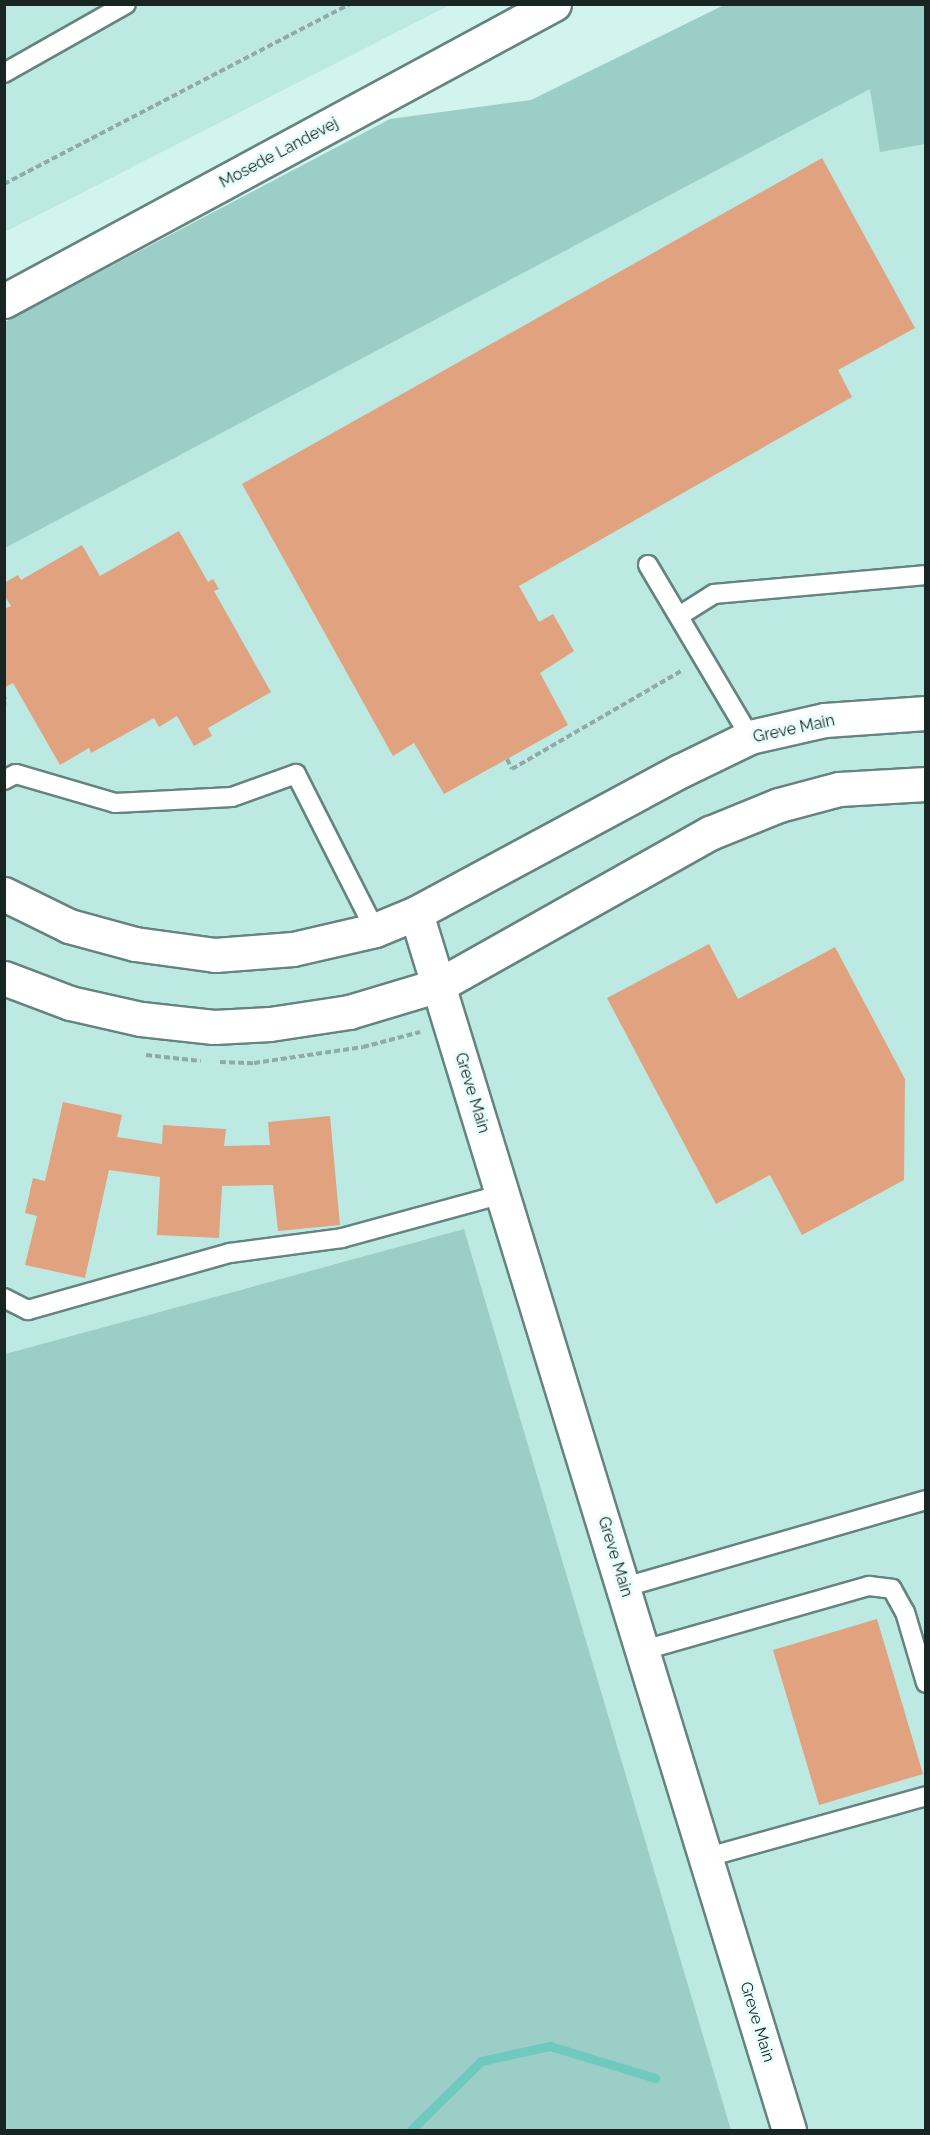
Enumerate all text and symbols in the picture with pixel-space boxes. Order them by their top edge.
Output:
street label: Mosede Landevej [216,114,342,192]
street label: Greve Main [751,711,837,747]
street label: Greve Main [451,1050,493,1136]
street label: Greve Main [594,1514,636,1600]
street label: Greve Main [736,1979,778,2065]

